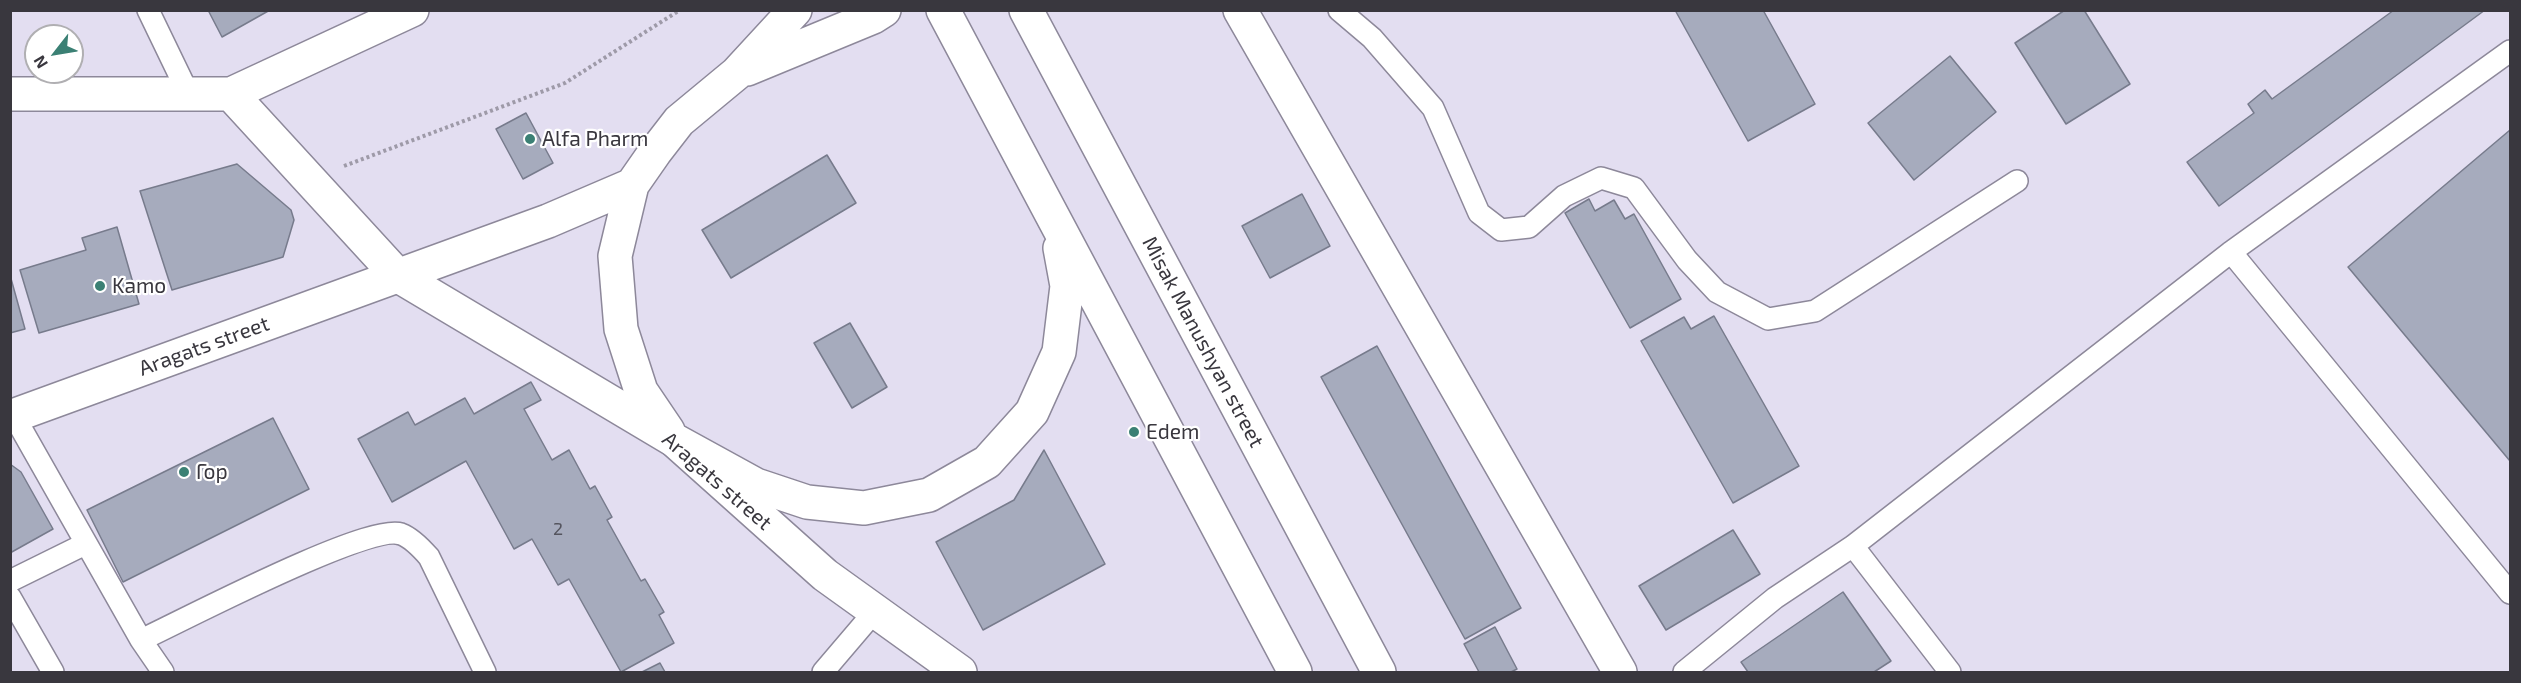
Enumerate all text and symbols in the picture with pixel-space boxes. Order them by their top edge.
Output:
north arrow [24,24,84,84]
text: N [29,53,51,72]
place label: Alfa Pharm [542,126,648,152]
marker: Alfa Pharm [523,132,537,146]
street label: Misak Manushyan street [1137,232,1269,452]
place label: Kamo [112,273,166,299]
marker: Kamo [93,279,107,293]
street label: Aragats street [135,311,273,381]
place label: Edem [1146,419,1199,445]
marker: Edem [1127,425,1141,439]
street label: Aragats street [657,427,777,535]
place label: Гор [196,459,228,485]
marker: Гор [177,465,191,479]
house number: 2 [553,518,563,540]

